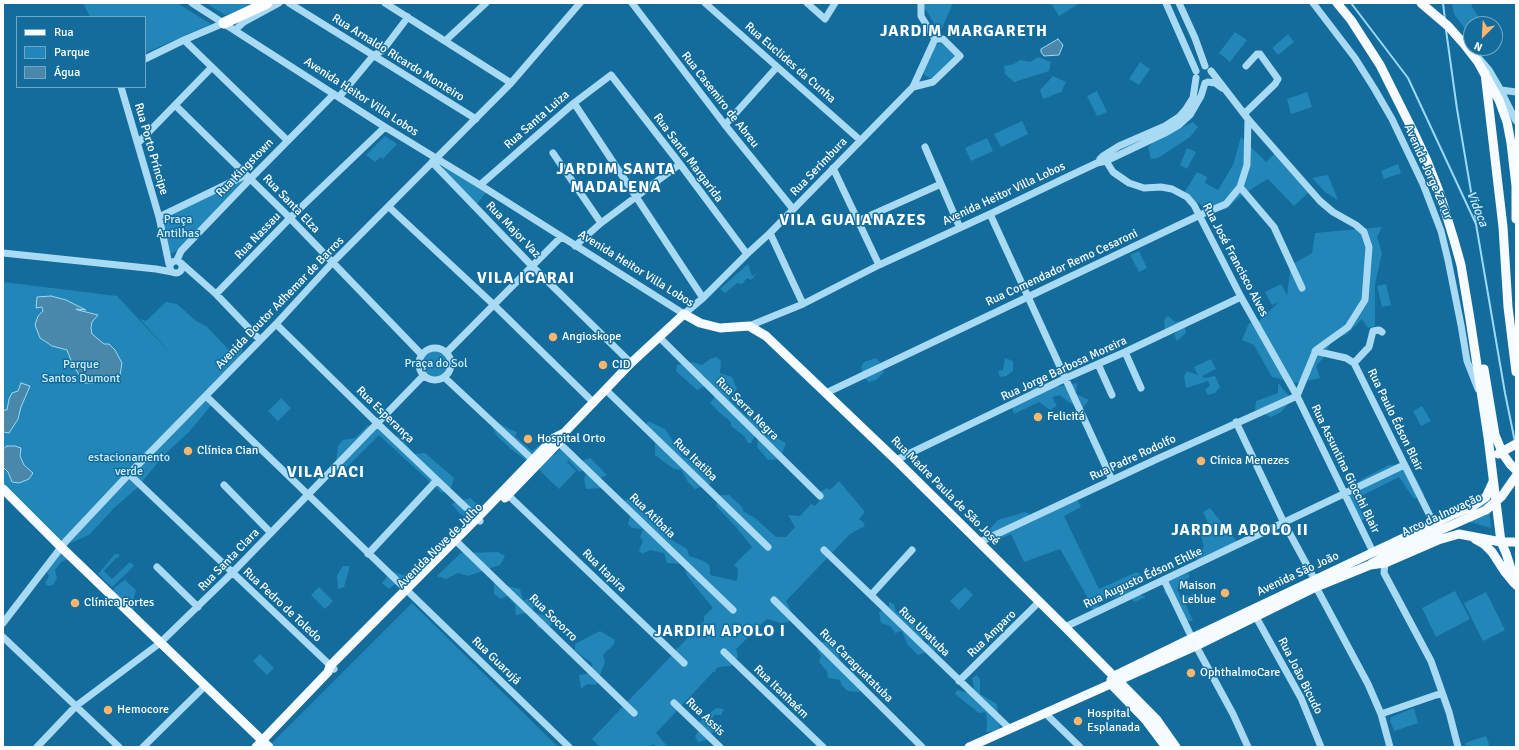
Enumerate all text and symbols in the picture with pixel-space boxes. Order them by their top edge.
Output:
street label: Rua Arnaldo Ricardo Monteiro [329,11,467,105]
legend [16,16,146,88]
north arrow [1463,16,1503,56]
street label: Rua Euclides da Cunha [741,20,839,106]
district label: JARDIM MARGARETH [880,22,1048,42]
text: Rua [54,25,74,40]
text: N [1472,39,1484,54]
text: Parque [54,45,90,60]
street label: Rua Casemiro de Abreu [678,49,762,151]
street label: Avenida Heitor Villa Lobos [301,55,421,139]
text: Água [54,65,80,80]
street label: Rua Santa Luiza [501,88,573,152]
street label: Rua Porto Príncipe [131,101,171,197]
street label: Rua Santa Margarida [650,111,726,205]
street label: Avenida Jorge Zarur [1401,122,1455,222]
street label: Rua Serimbura [788,135,850,199]
street label: Rua Kingstown [213,136,277,200]
street label: Avenida Heitor Villa Lobos [940,159,1068,229]
district label: JARDIM SANTA MADALENA [556,160,676,198]
street label: Rua Santa Elza [259,172,323,236]
water label: Vidoca [1463,189,1491,229]
street label: Rua Major Vaz [483,199,543,261]
street label: Rua José Francisco Alves [1199,201,1271,319]
street label: Rua Nassau [232,210,284,262]
district label: VILA GUAIANAZES [780,211,926,231]
park label: Praça Antilhas [157,213,199,241]
street label: Rua Comendador Remo Cesaroni [984,226,1140,310]
street label: Avenida Heitor Villa Lobos [575,227,697,311]
street label: Avenida Doutor Adhemar de Barros [213,234,347,372]
district label: VILA ICARAI [477,269,575,289]
place label: Angioskope [562,330,621,344]
marker: Angioskope [547,331,559,343]
street label: Rua Jorge Barbosa Moreira [999,333,1129,405]
park label: Praça do Sol [404,357,468,371]
park label: Parque Santos Dumont [42,358,120,386]
place label: CID [612,358,631,372]
marker: CID [597,359,609,371]
street label: Rua Paulo Édson Blair [1364,367,1426,473]
street label: Rua Serra Negra [712,374,782,444]
street label: Rua Esperança [353,384,417,446]
street label: Rua Assuntina Giocchi Blair [1308,402,1382,536]
place label: Felicitá [1047,410,1085,424]
marker: Felicitá [1032,411,1044,423]
place label: Hospital Orto [537,432,605,446]
street label: Rua Padre Rodolfo [1088,432,1178,484]
marker: Hospital Orto [522,433,534,445]
street label: Rua Madre Paula de São José [888,434,1002,548]
street label: Rua Itatiba [670,435,720,485]
place label: Clínica Cian [197,444,258,458]
marker: Clínica Cian [182,445,194,457]
park label: estacionamento verde [88,451,170,479]
place label: Cínica Menezes [1210,454,1289,468]
marker: Cínica Menezes [1195,455,1207,467]
district label: VILA JACI [287,463,365,483]
street label: Rua Atibaia [626,490,678,542]
street label: Arco da Inovação [1400,490,1484,540]
street label: Avenida Nove de Julho [394,500,486,592]
district label: JARDIM APOLO II [1171,521,1309,541]
street label: Rua Santa Clara [195,526,263,594]
street label: Rua Augusto Édson Ehlke [1081,544,1205,612]
street label: Rua Itapira [579,546,629,596]
street label: Avenida São João [1255,549,1341,599]
street label: Rua Pedro de Toledo [240,565,324,645]
place label: Maison Leblue [1179,579,1216,607]
marker: Maison Leblue [1219,587,1231,599]
street label: Rua Socorro [526,591,580,645]
place label: Clínica Fortes [84,596,154,610]
marker: Clínica Fortes [69,597,81,609]
street label: Rua Ubatuba [895,604,953,660]
street label: Rua Amparo [965,607,1019,661]
district label: JARDIM APOLO I [654,622,786,642]
street label: Rua Caraguatatuba [816,626,896,706]
street label: Rua Guarujá [468,634,524,688]
street label: Rua João Bicudo [1274,635,1326,717]
street label: Rua Itanhaém [751,662,811,722]
place label: OphthalmoCare [1200,666,1280,680]
marker: OphthalmoCare [1185,667,1197,679]
street label: Rua Assis [683,695,727,739]
place label: Hemocore [117,703,169,717]
marker: Hemocore [102,704,114,716]
place label: Hospital Esplanada [1087,707,1140,735]
marker: Hospital Esplanada [1072,715,1084,727]

